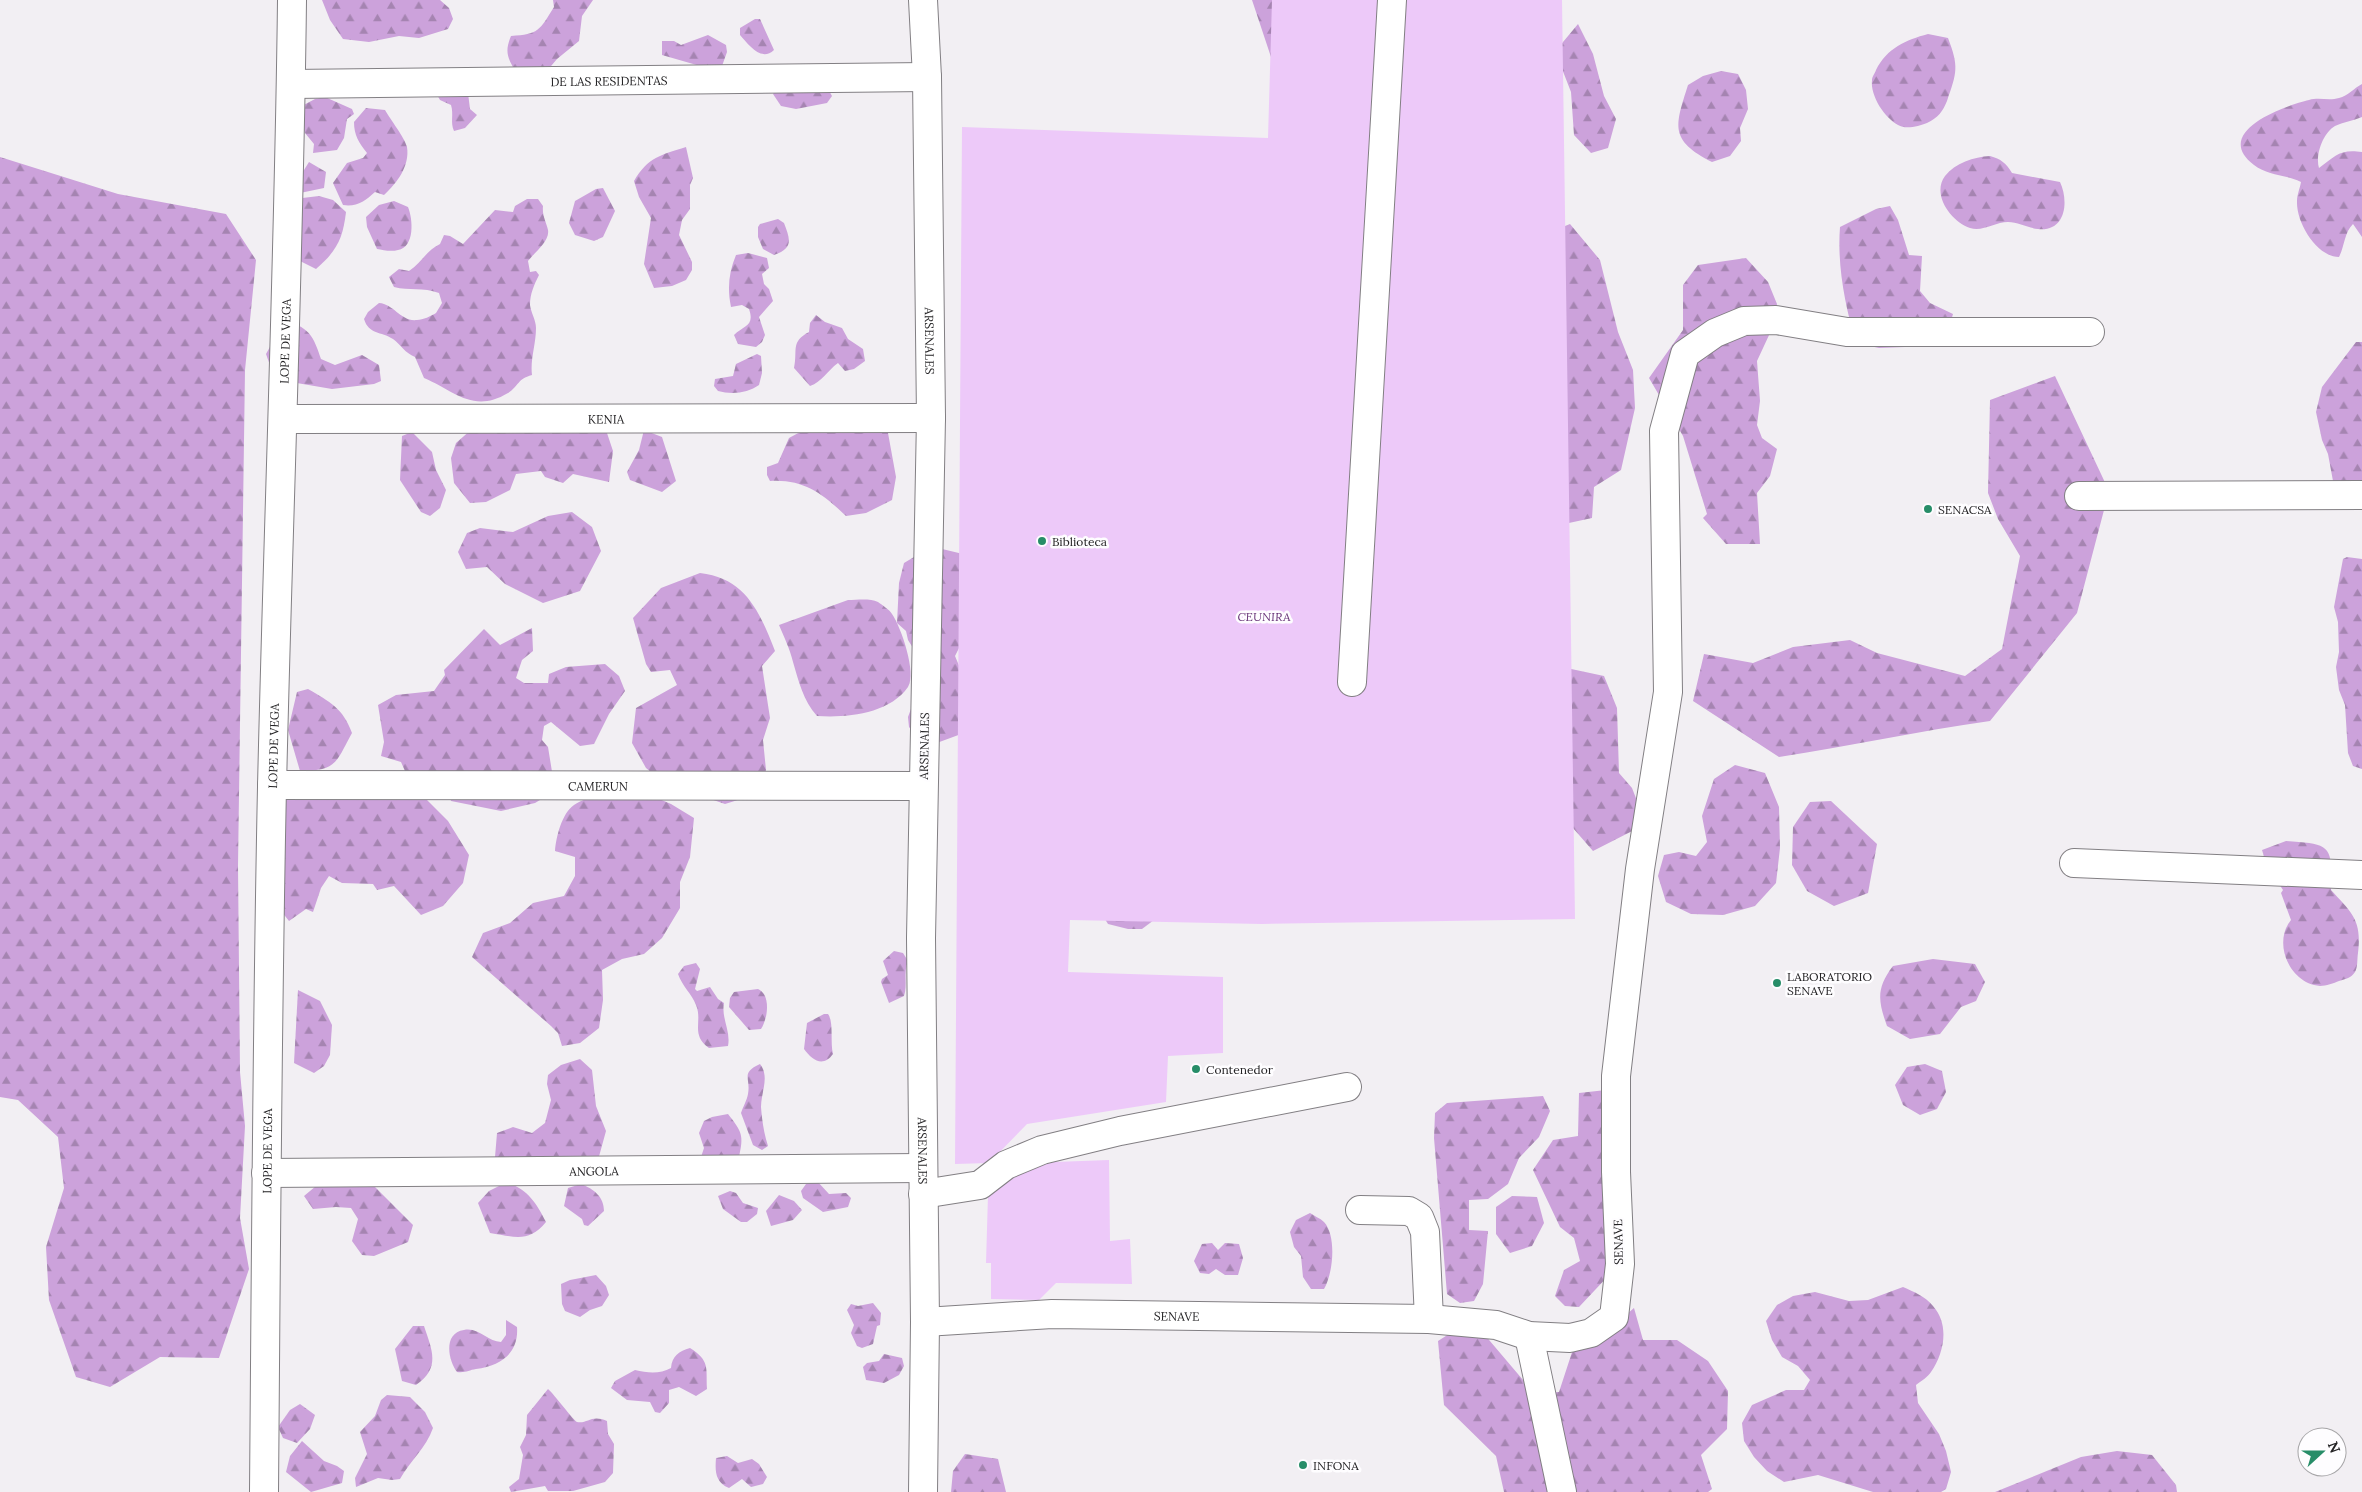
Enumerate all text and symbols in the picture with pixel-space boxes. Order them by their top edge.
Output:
street label: DE LAS RESIDENTAS [550,72,668,89]
street label: LOPE DE VEGA [276,298,293,384]
street label: ARSENALES [922,306,938,375]
street label: KENIA [588,411,625,426]
place label: SENACSA [1938,502,1992,517]
marker: SENACSA [1922,503,1934,515]
place label: Biblioteca [1052,534,1107,549]
marker: Biblioteca [1036,535,1048,547]
park label: CEUNIRA [1237,609,1291,624]
street label: LOPE DE VEGA [264,703,282,789]
street label: ARSENALES [916,712,932,781]
street label: CAMERUN [568,778,628,793]
place label: LABORATORIO SENAVE [1787,969,1872,998]
marker: LABORATORIO SENAVE [1771,977,1783,989]
place label: Contenedor [1206,1062,1274,1077]
marker: Contenedor [1190,1063,1202,1075]
street label: LOPE DE VEGA [259,1108,275,1194]
street label: ARSENALES [915,1116,931,1185]
street label: ANGOLA [568,1163,619,1178]
street label: SENAVE [1610,1219,1626,1265]
street label: SENAVE [1154,1308,1200,1323]
north arrow [2297,1427,2347,1477]
text: N [2324,1439,2345,1456]
place label: INFONA [1313,1458,1359,1473]
marker: INFONA [1297,1459,1309,1471]

